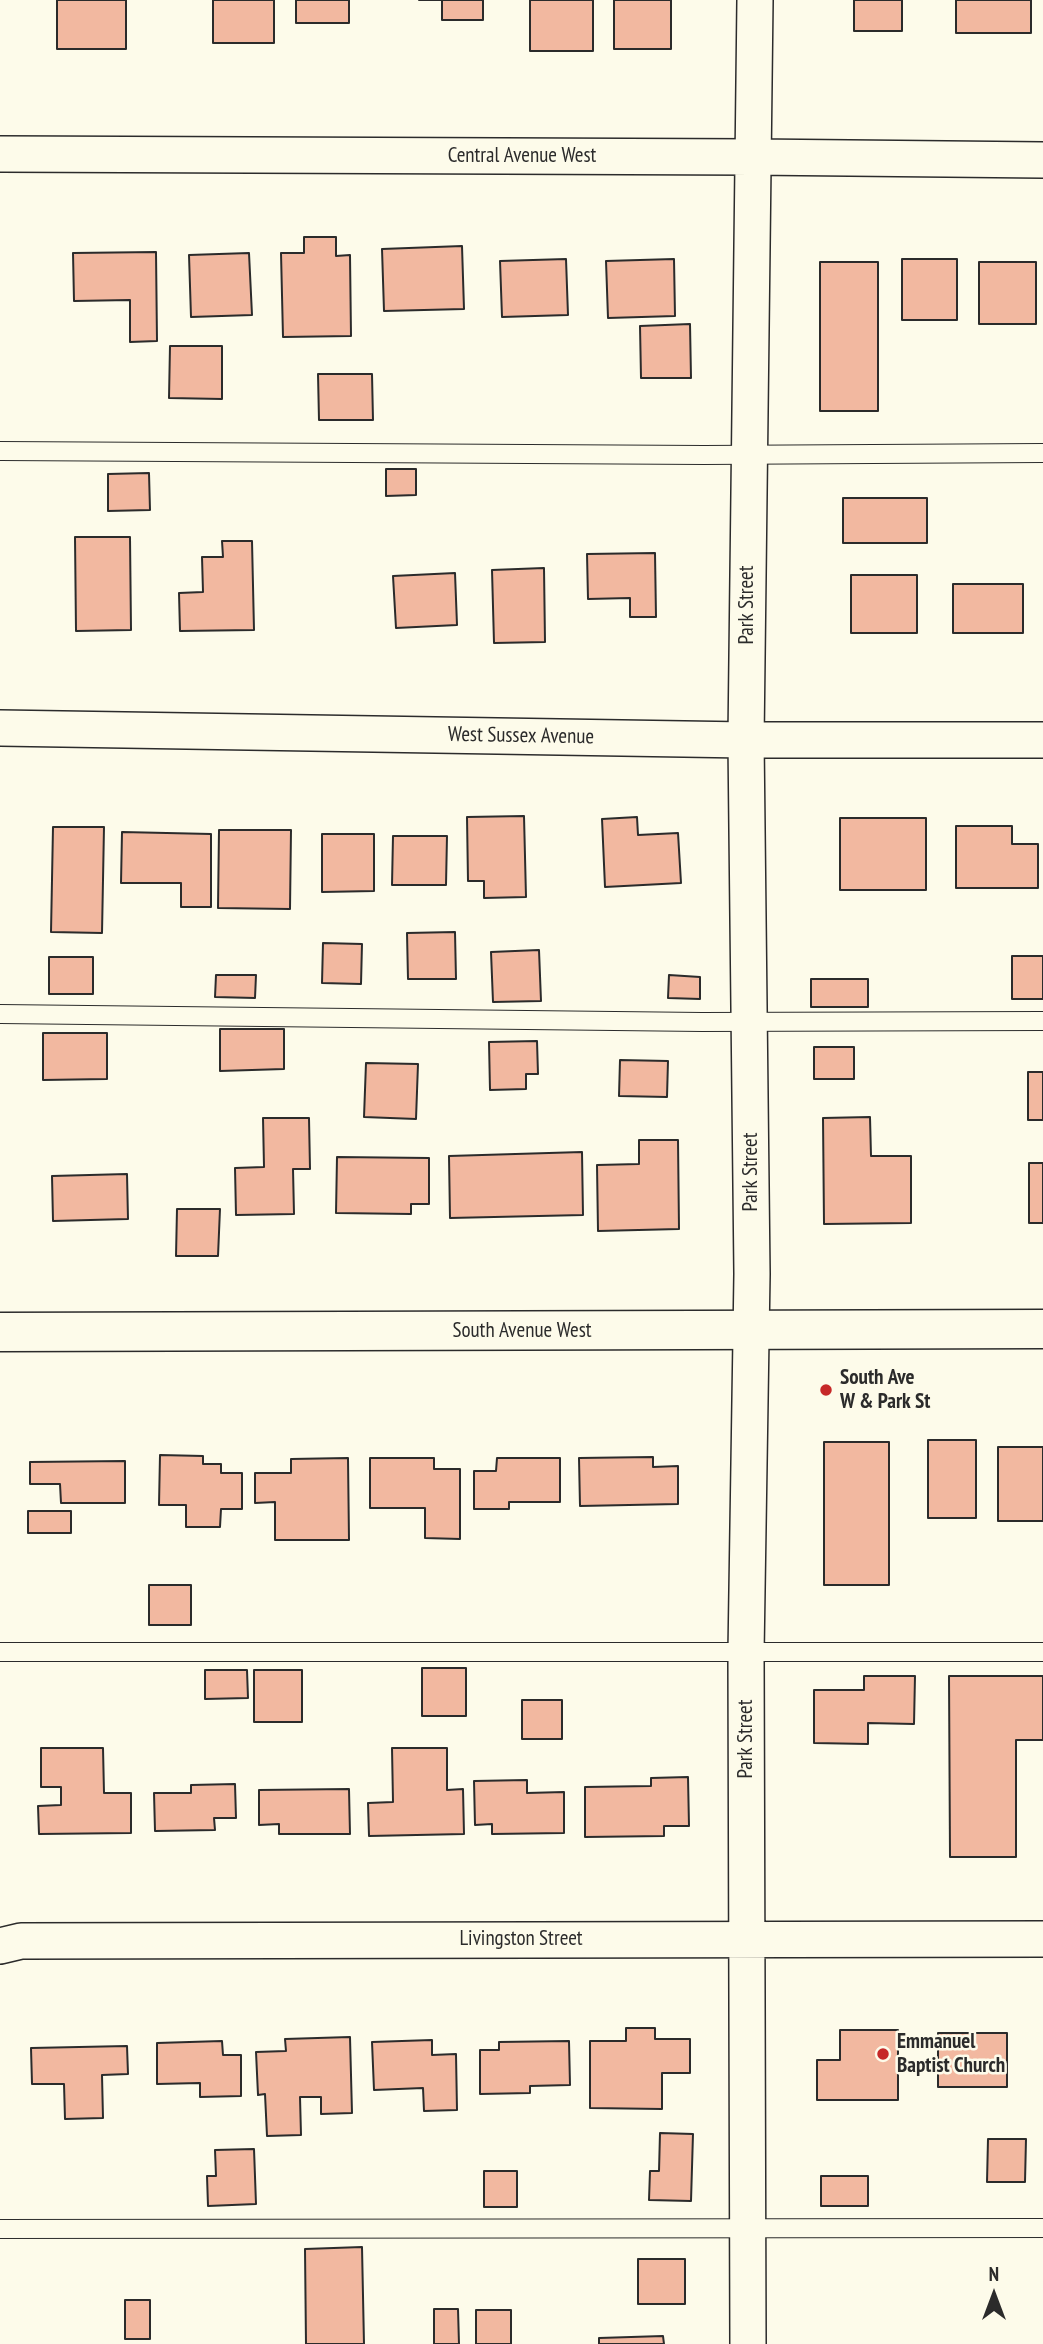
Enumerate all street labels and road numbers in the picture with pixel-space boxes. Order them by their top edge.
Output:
street label: Central Avenue West [448,143,596,169]
street label: Park Street [734,565,760,645]
street label: West Sussex Avenue [448,722,594,750]
street label: Park Street [738,1132,764,1212]
street label: South Avenue West [452,1318,592,1344]
street label: Park Street [733,1699,759,1779]
street label: Livingston Street [459,1926,583,1952]

